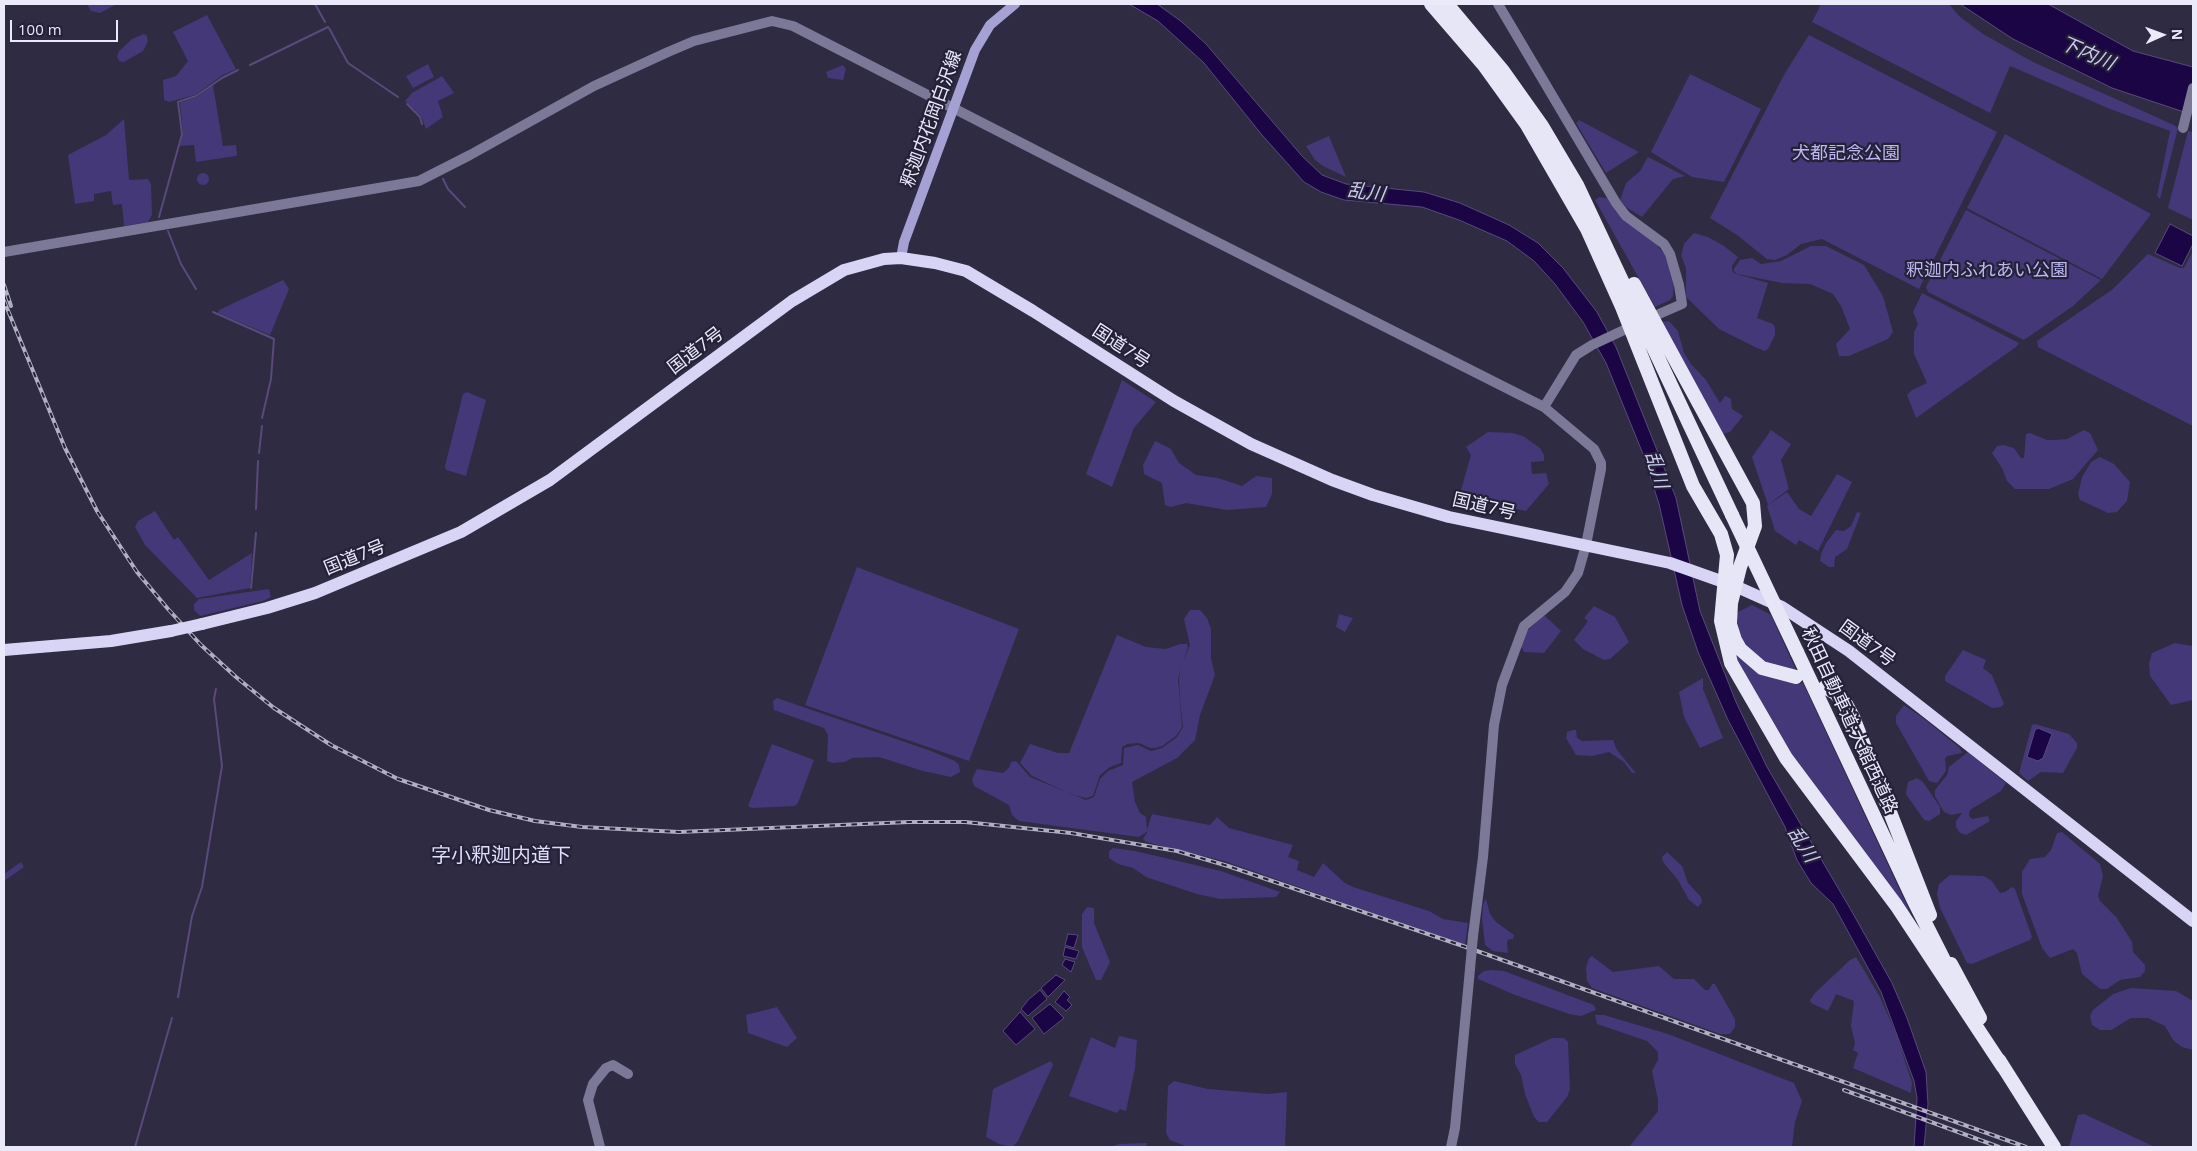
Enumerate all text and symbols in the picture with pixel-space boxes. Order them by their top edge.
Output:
scale bar [12,10,120,42]
north arrow [2137,10,2187,60]
text: 100 m [18,19,62,39]
text: N [2168,28,2187,40]
water label: 下内川 [2056,32,2118,76]
street label: 釈迦内花岡白沢線 [897,48,967,190]
park label: 犬都記念公園 [1792,143,1900,165]
water label: 乱川 [1346,179,1386,207]
park label: 釈迦内ふれあい公園 [1906,260,2068,282]
street label: 国道7号 [1088,320,1154,374]
street label: 国道7号 [664,323,728,379]
water label: 乱川 [1640,448,1672,492]
street label: 国道7号 [1450,489,1518,525]
street label: 国道7号 [321,536,389,580]
street label: 国道7号 [1835,616,1899,672]
street label: 秋田自動車道;大館西道路 [1796,625,1902,817]
water label: 乱川 [1782,823,1822,867]
district label: 字小釈迦内道下 [431,844,571,868]

